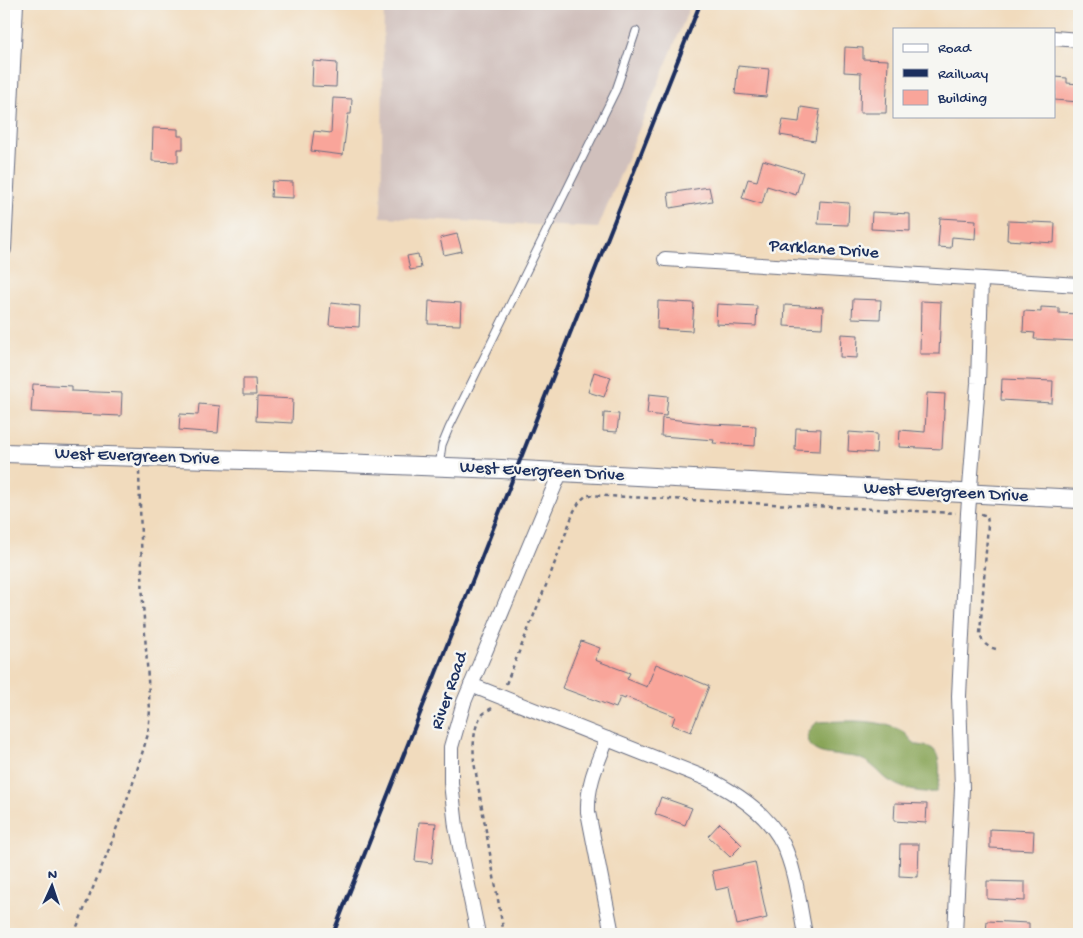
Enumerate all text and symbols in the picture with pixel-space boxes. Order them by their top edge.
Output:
legend [893,28,1056,118]
text: Road [938,40,972,58]
text: Railway [938,66,989,84]
text: Building [937,90,987,108]
street label: Parklane Drive [768,236,880,264]
street label: West Evergreen Drive [54,444,220,470]
street label: West Evergreen Drive [459,457,626,487]
street label: West Evergreen Drive [863,478,1030,508]
street label: River Road [427,648,474,732]
north arrow [28,860,78,910]
text: N [48,867,58,884]

